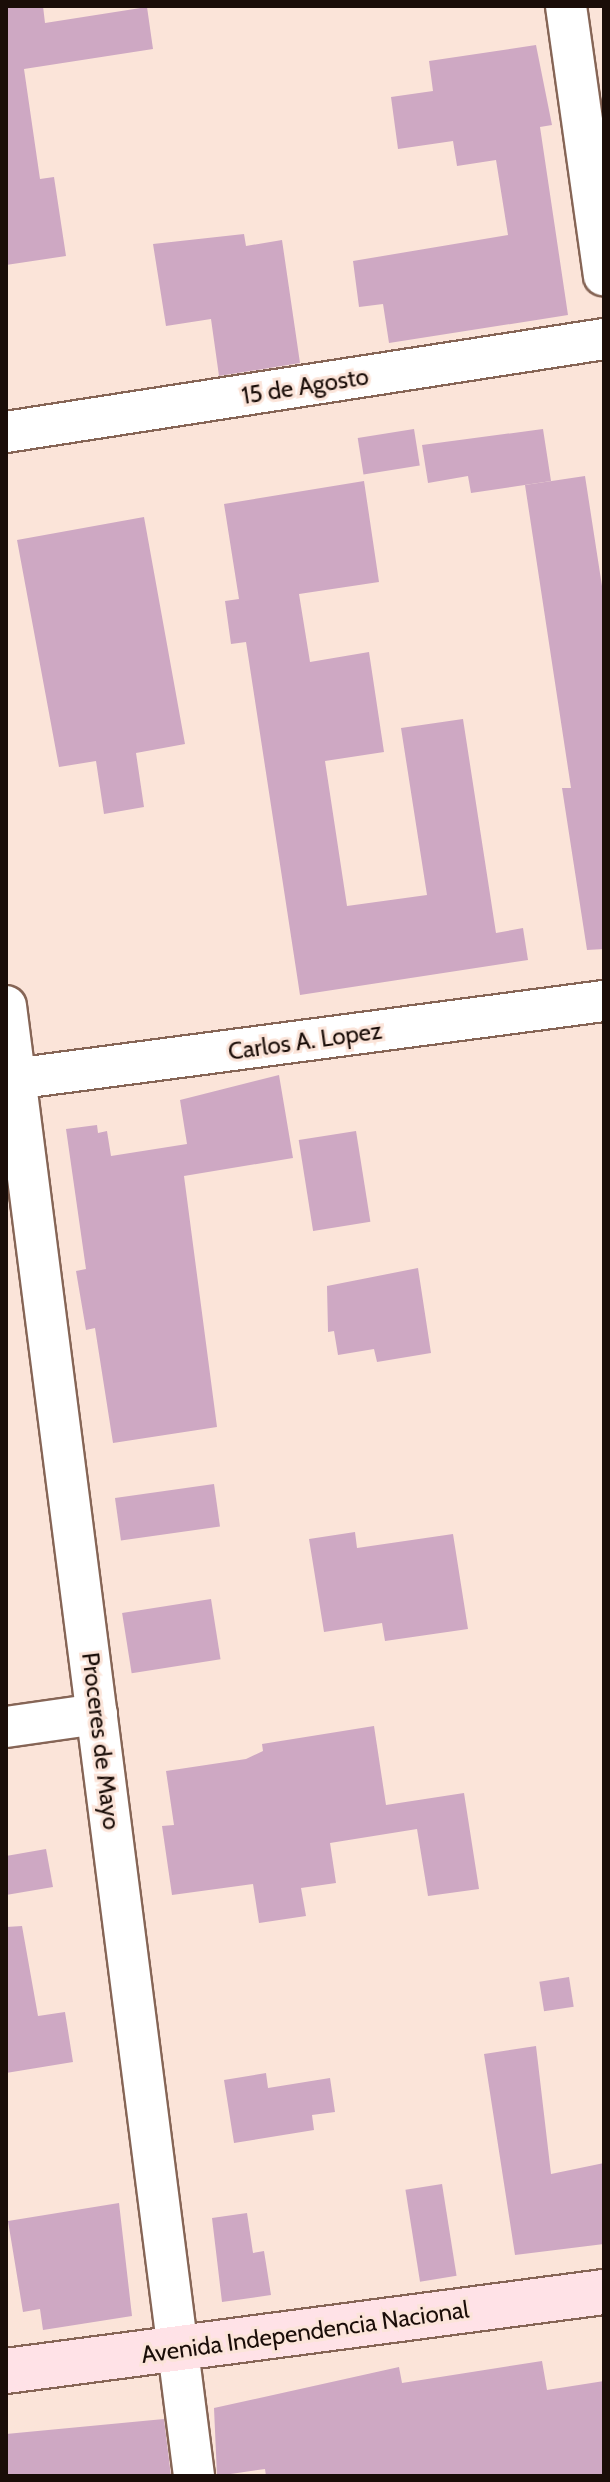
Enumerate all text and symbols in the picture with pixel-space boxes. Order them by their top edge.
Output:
street label: 15 de Agosto [239,362,371,410]
street label: Carlos A. Lopez [226,1016,384,1066]
street label: Proceres de Mayo [76,1651,126,1831]
street label: Avenida Independencia Nacional [139,2295,471,2369]

